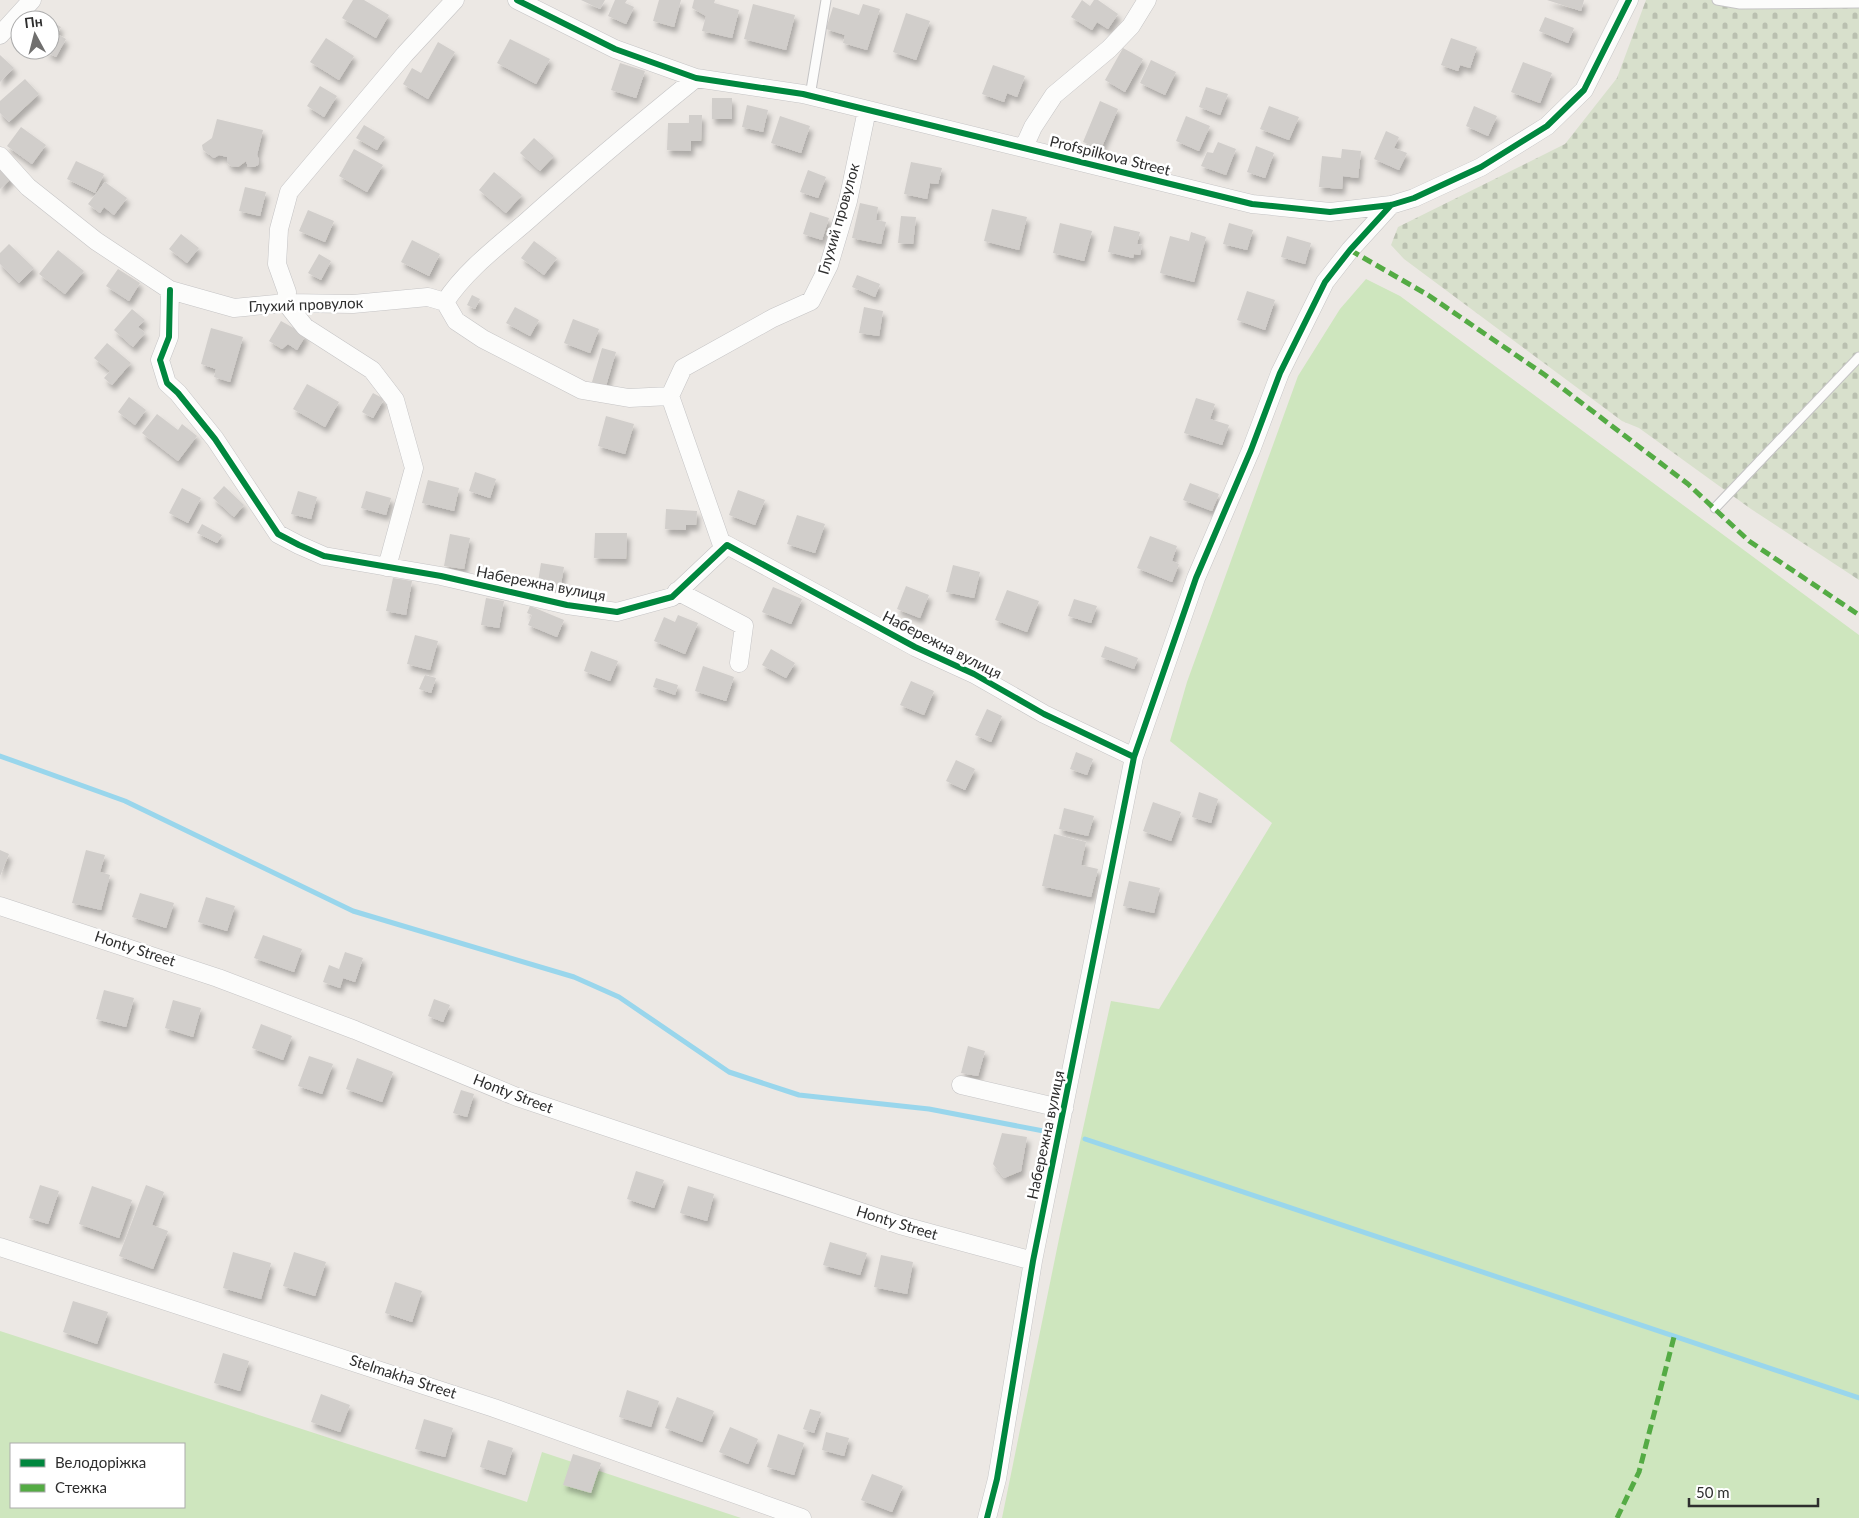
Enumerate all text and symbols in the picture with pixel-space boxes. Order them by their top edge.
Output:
north arrow [10,10,60,60]
text: Пн [23,12,43,31]
street label: Profspilkova Street [1048,131,1173,179]
street label: Глухий провулок [814,161,863,276]
street label: Глухий провулок [248,293,364,315]
street label: Набережна вулиця [475,562,607,604]
street label: Набережна вулиця [880,606,1005,682]
street label: Honty Street [93,926,179,970]
street label: Набережна вулиця [1023,1069,1067,1201]
street label: Honty Street [471,1070,556,1117]
street label: Honty Street [854,1201,941,1243]
street label: Stelmakha Street [348,1350,460,1402]
legend [10,1443,185,1508]
text: Велодоріжка [55,1453,146,1471]
scale bar [1689,1476,1818,1508]
text: Стежка [55,1478,107,1496]
text: 50 m [1696,1483,1730,1501]

